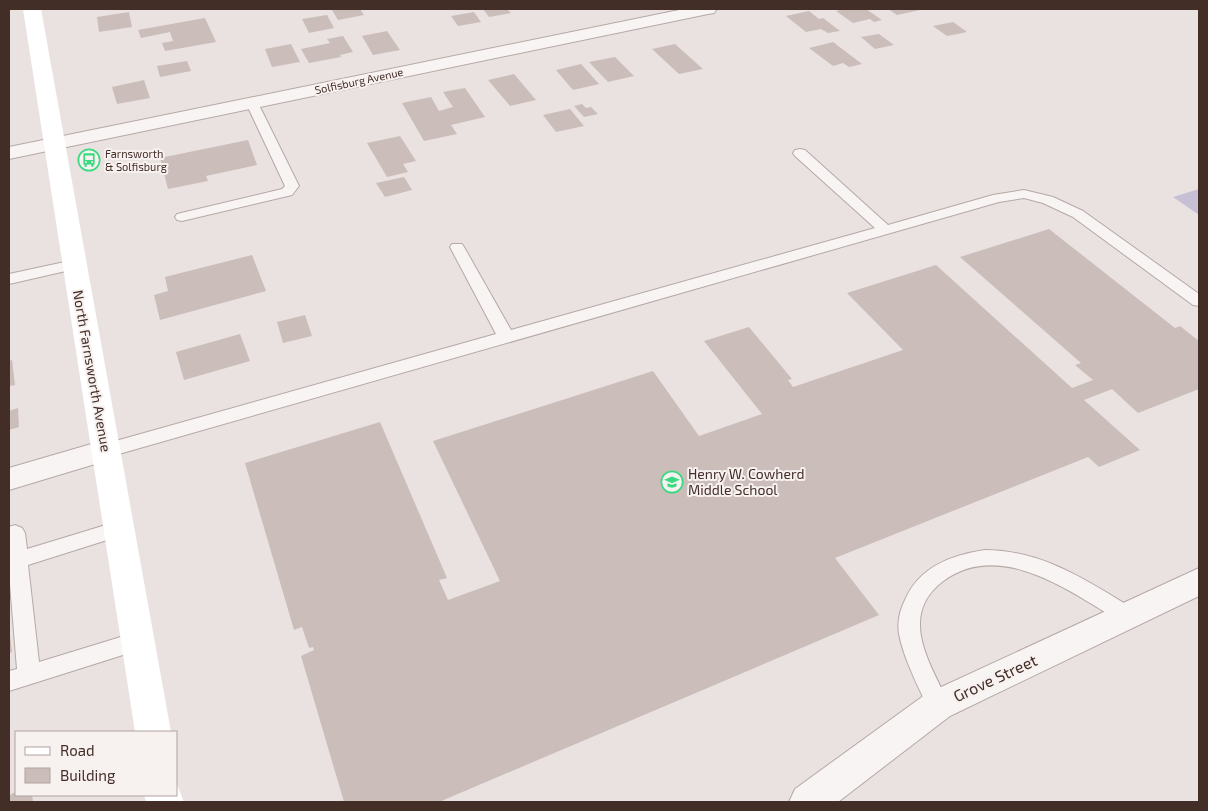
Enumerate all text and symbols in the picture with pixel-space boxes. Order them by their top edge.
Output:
street label: Solfisburg Avenue [314,65,404,96]
place label: Farnsworth & Solfisburg [105,147,167,173]
bus stop icon: Farnsworth & Solfisburg [77,148,101,172]
street label: North Farnsworth Avenue [70,289,115,453]
place label: Henry W. Cowherd Middle School [688,465,804,498]
school or university icon: Henry W. Cowherd Middle School [660,470,684,494]
street label: Grove Street [950,650,1040,705]
legend [15,731,178,796]
text: Road [60,741,95,759]
text: Building [60,766,116,784]

